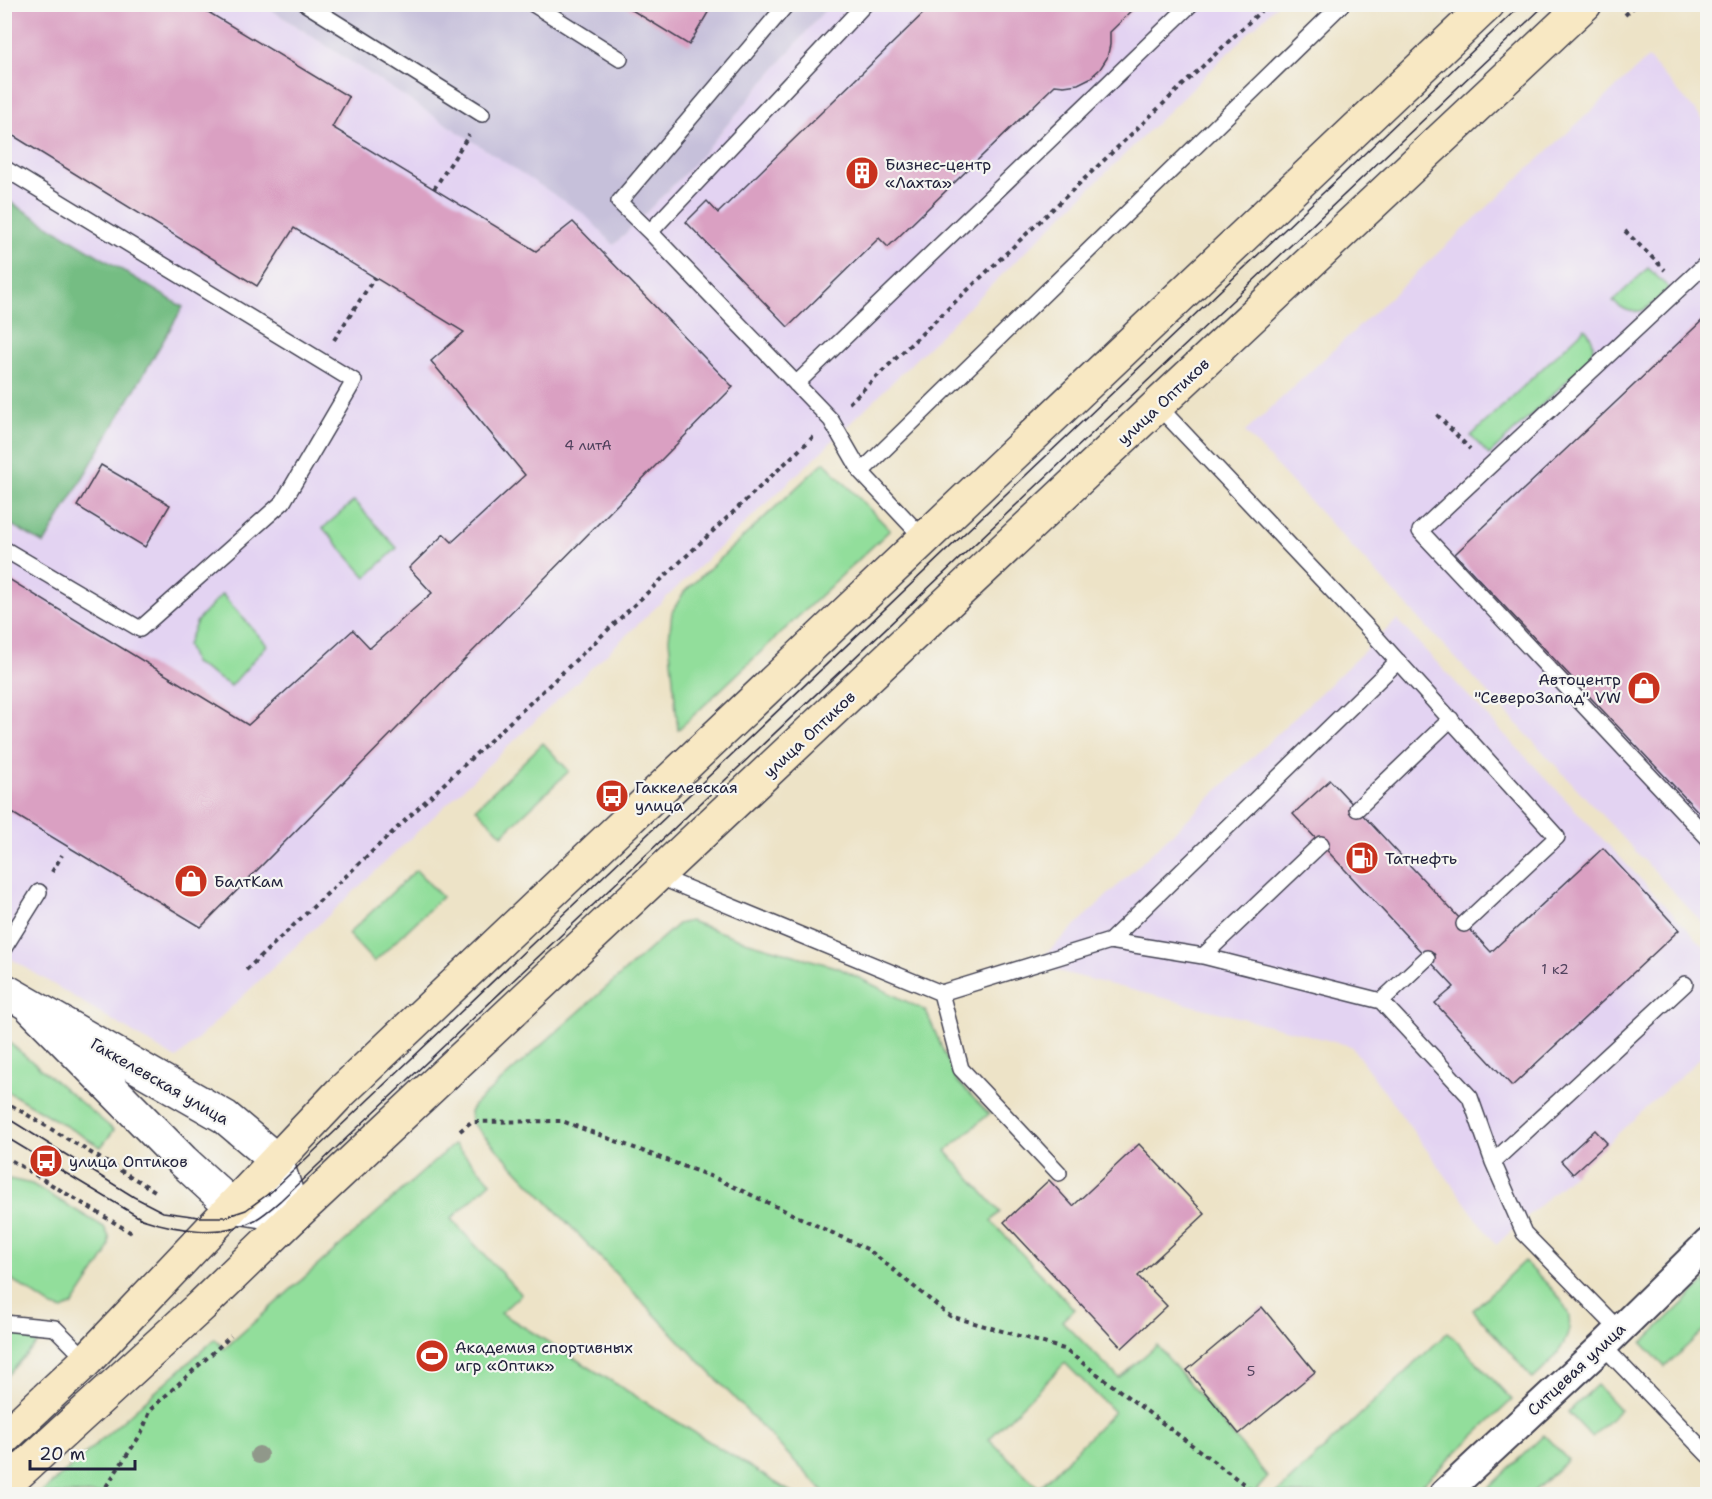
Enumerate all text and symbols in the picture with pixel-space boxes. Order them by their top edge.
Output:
place label: Бизнес-центр «Лахта» [885,154,991,193]
building icon: Бизнес-центр «Лахта» [844,155,880,191]
street label: улица Оптиков [1113,353,1214,450]
house number: 4 литА [564,436,612,454]
place label: Автоцентр "СевероЗапад" VW [1474,669,1621,708]
shop icon: Автоцентр "СевероЗапад" VW [1626,670,1662,706]
street label: улица Оптиков [759,686,860,783]
place label: Гаккелевская улица [635,777,738,816]
bus stop icon: Гаккелевская улица [594,778,630,814]
fuel station icon: Татнефть [1344,840,1380,876]
place label: Татнефть [1385,848,1457,869]
shop icon: БалтКам [173,863,209,899]
place label: БалтКам [214,871,283,892]
house number: 1 к2 [1541,960,1569,978]
street label: Гаккелевская улица [87,1033,233,1130]
bus stop icon: улица Оптиков [28,1143,64,1179]
place label: улица Оптиков [69,1151,188,1172]
street label: Ситцевая улица [1523,1318,1630,1420]
place label: Академия спортивных игр «Оптик» [455,1337,633,1376]
sports icon: Академия спортивных игр «Оптик» [414,1338,450,1374]
house number: 5 [1247,1362,1255,1380]
scale bar [30,1433,135,1471]
text: 20 m [39,1442,85,1466]

